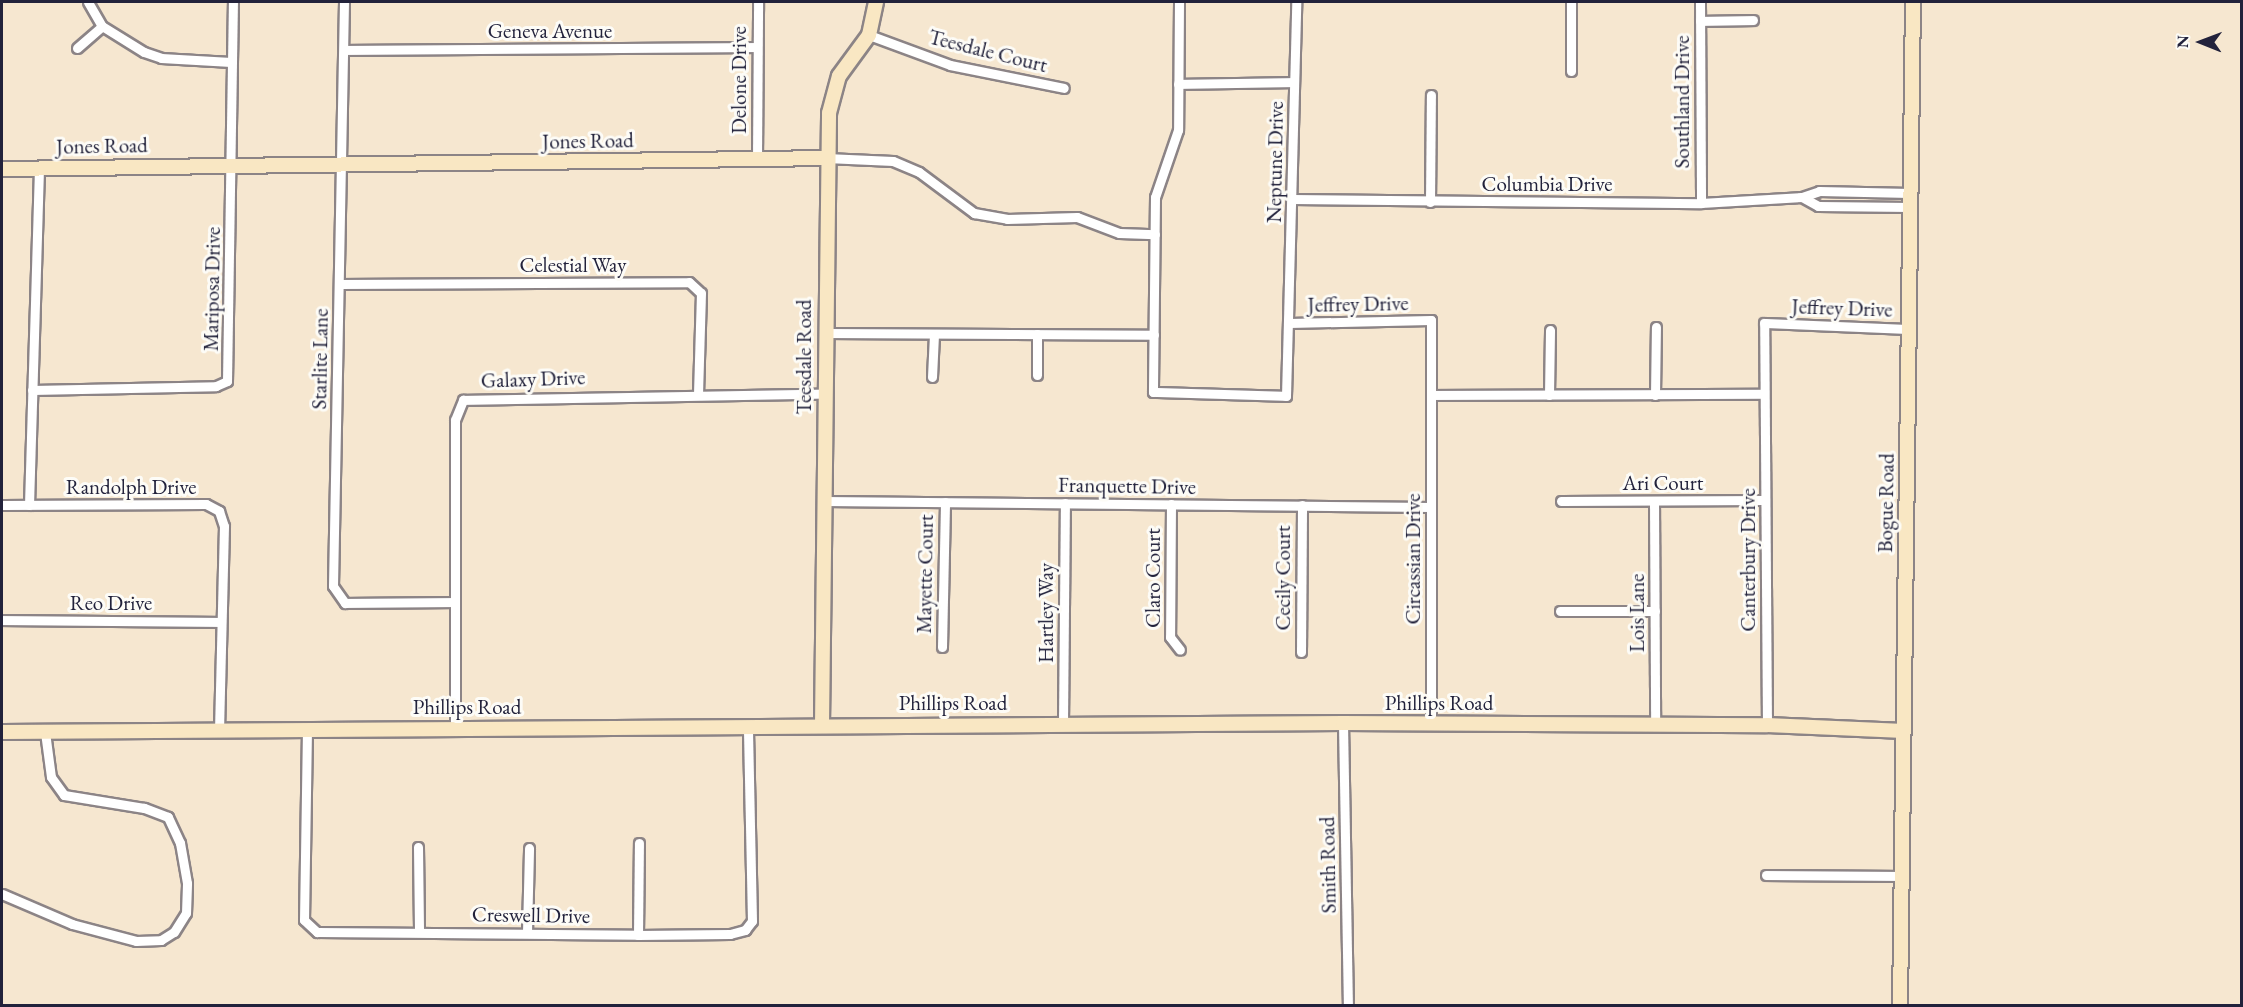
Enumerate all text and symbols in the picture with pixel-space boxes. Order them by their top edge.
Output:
north arrow [2171,12,2231,72]
street label: Geneva Avenue [488,18,612,44]
street label: Teesdale Court [926,24,1050,78]
street label: Delone Drive [726,26,752,134]
text: N [2172,35,2193,48]
street label: Southland Drive [1669,36,1695,168]
street label: Neptune Drive [1261,101,1289,223]
street label: Jones Road [542,128,634,154]
street label: Jones Road [56,133,148,159]
street label: Columbia Drive [1482,171,1612,197]
street label: Mariposa Drive [198,227,226,351]
street label: Celestial Way [520,252,626,278]
street label: Jeffrey Drive [1307,291,1409,317]
street label: Jeffrey Drive [1791,294,1893,322]
street label: Teesdale Road [791,299,817,415]
street label: Starlite Lane [307,308,333,410]
street label: Galaxy Drive [480,365,586,393]
street label: Bogue Road [1873,453,1899,553]
street label: Ari Court [1623,470,1703,496]
street label: Franquette Drive [1058,472,1196,500]
street label: Randolph Drive [66,474,196,500]
street label: Canterbury Drive [1735,488,1761,632]
street label: Circassian Drive [1400,494,1426,624]
street label: Mayette Court [911,514,939,634]
street label: Cecily Court [1270,526,1296,630]
street label: Claro Court [1140,528,1166,628]
street label: Hartley Way [1033,563,1059,663]
street label: Lois Lane [1624,574,1650,652]
street label: Reo Drive [70,590,152,616]
street label: Phillips Road [899,690,1007,716]
street label: Phillips Road [1385,690,1493,716]
street label: Phillips Road [413,694,521,720]
street label: Smith Road [1315,816,1341,914]
street label: Creswell Drive [472,901,590,929]

